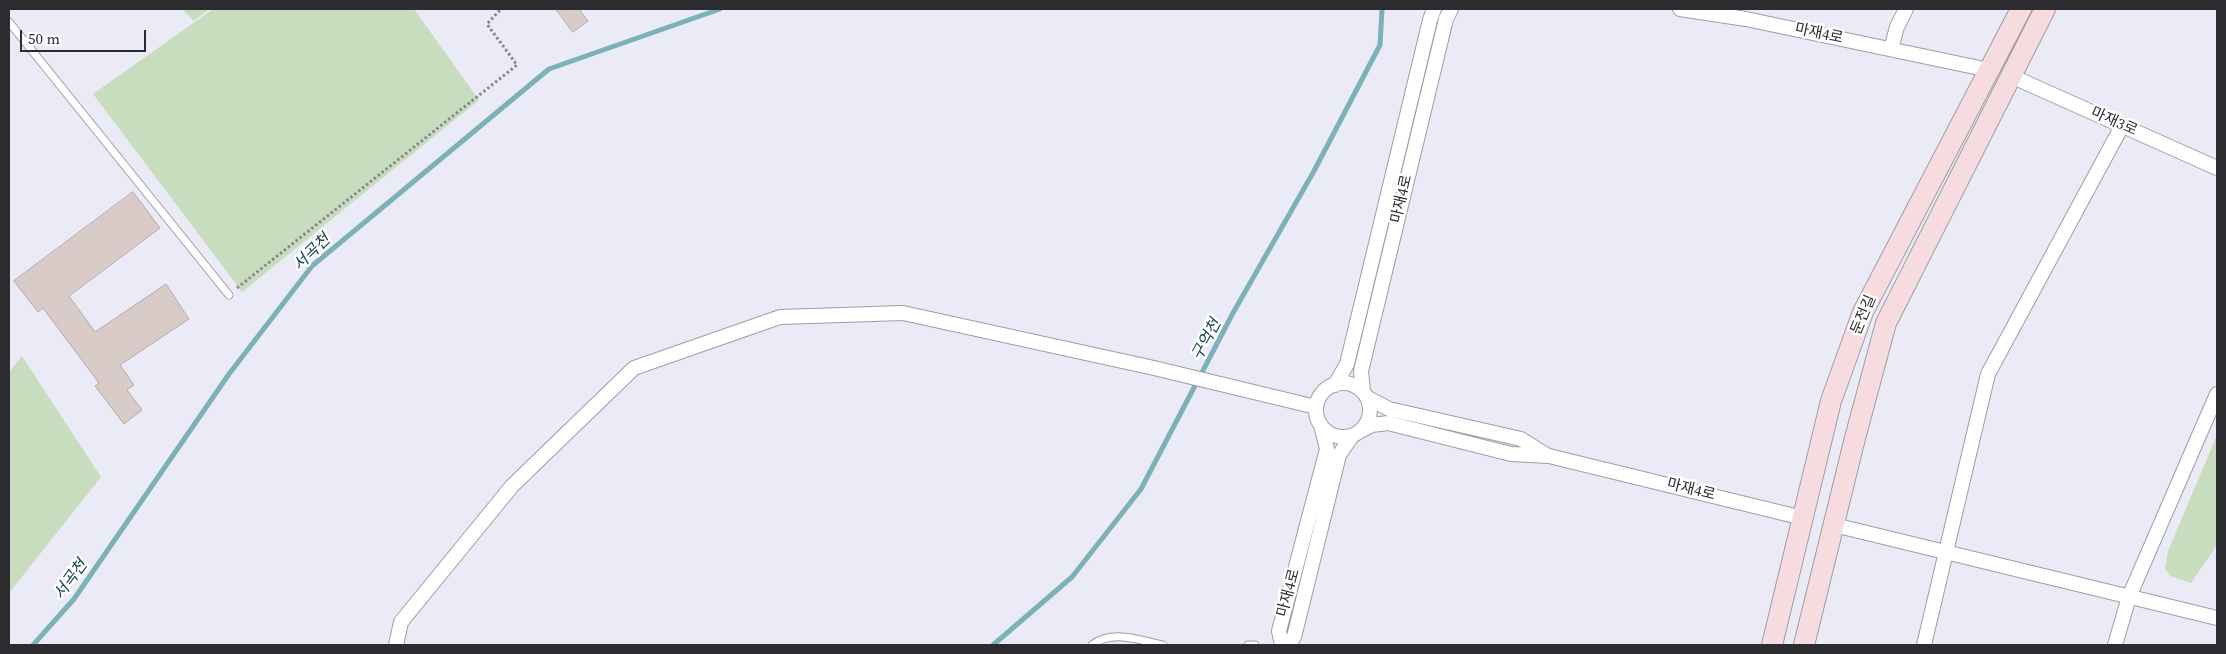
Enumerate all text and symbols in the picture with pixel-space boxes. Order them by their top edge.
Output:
scale bar [22,20,149,52]
street label: 마재4로 [1793,20,1845,48]
text: 50 m [28,28,60,49]
street label: 마재3로 [2088,104,2140,140]
street label: 마재4로 [1388,173,1416,225]
water label: 서곡천 [289,231,335,275]
street label: 둔전길 [1848,292,1880,338]
water label: 구억천 [1188,316,1226,364]
street label: 마재4로 [1665,475,1717,505]
water label: 서곡천 [50,556,92,604]
street label: 마재4로 [1274,567,1304,619]

